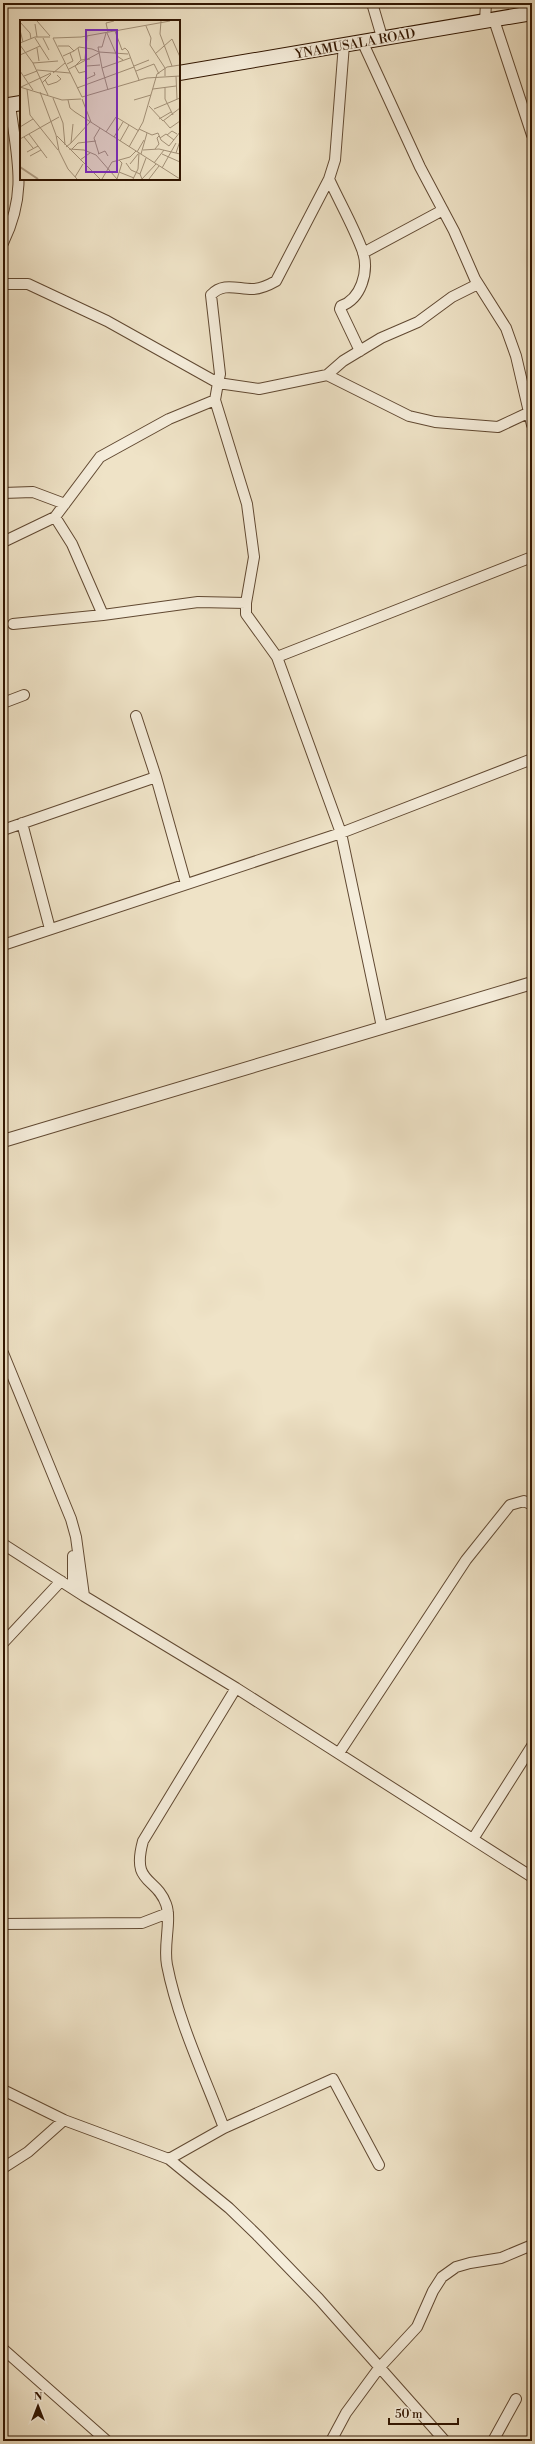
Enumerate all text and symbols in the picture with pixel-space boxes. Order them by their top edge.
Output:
inset map [20,20,180,180]
street label: YNAMUSALA ROAD [293,25,417,63]
north arrow [18,2386,58,2426]
text: N [34,2390,43,2404]
scale bar [389,2400,458,2426]
text: 50 m [395,2407,423,2422]

